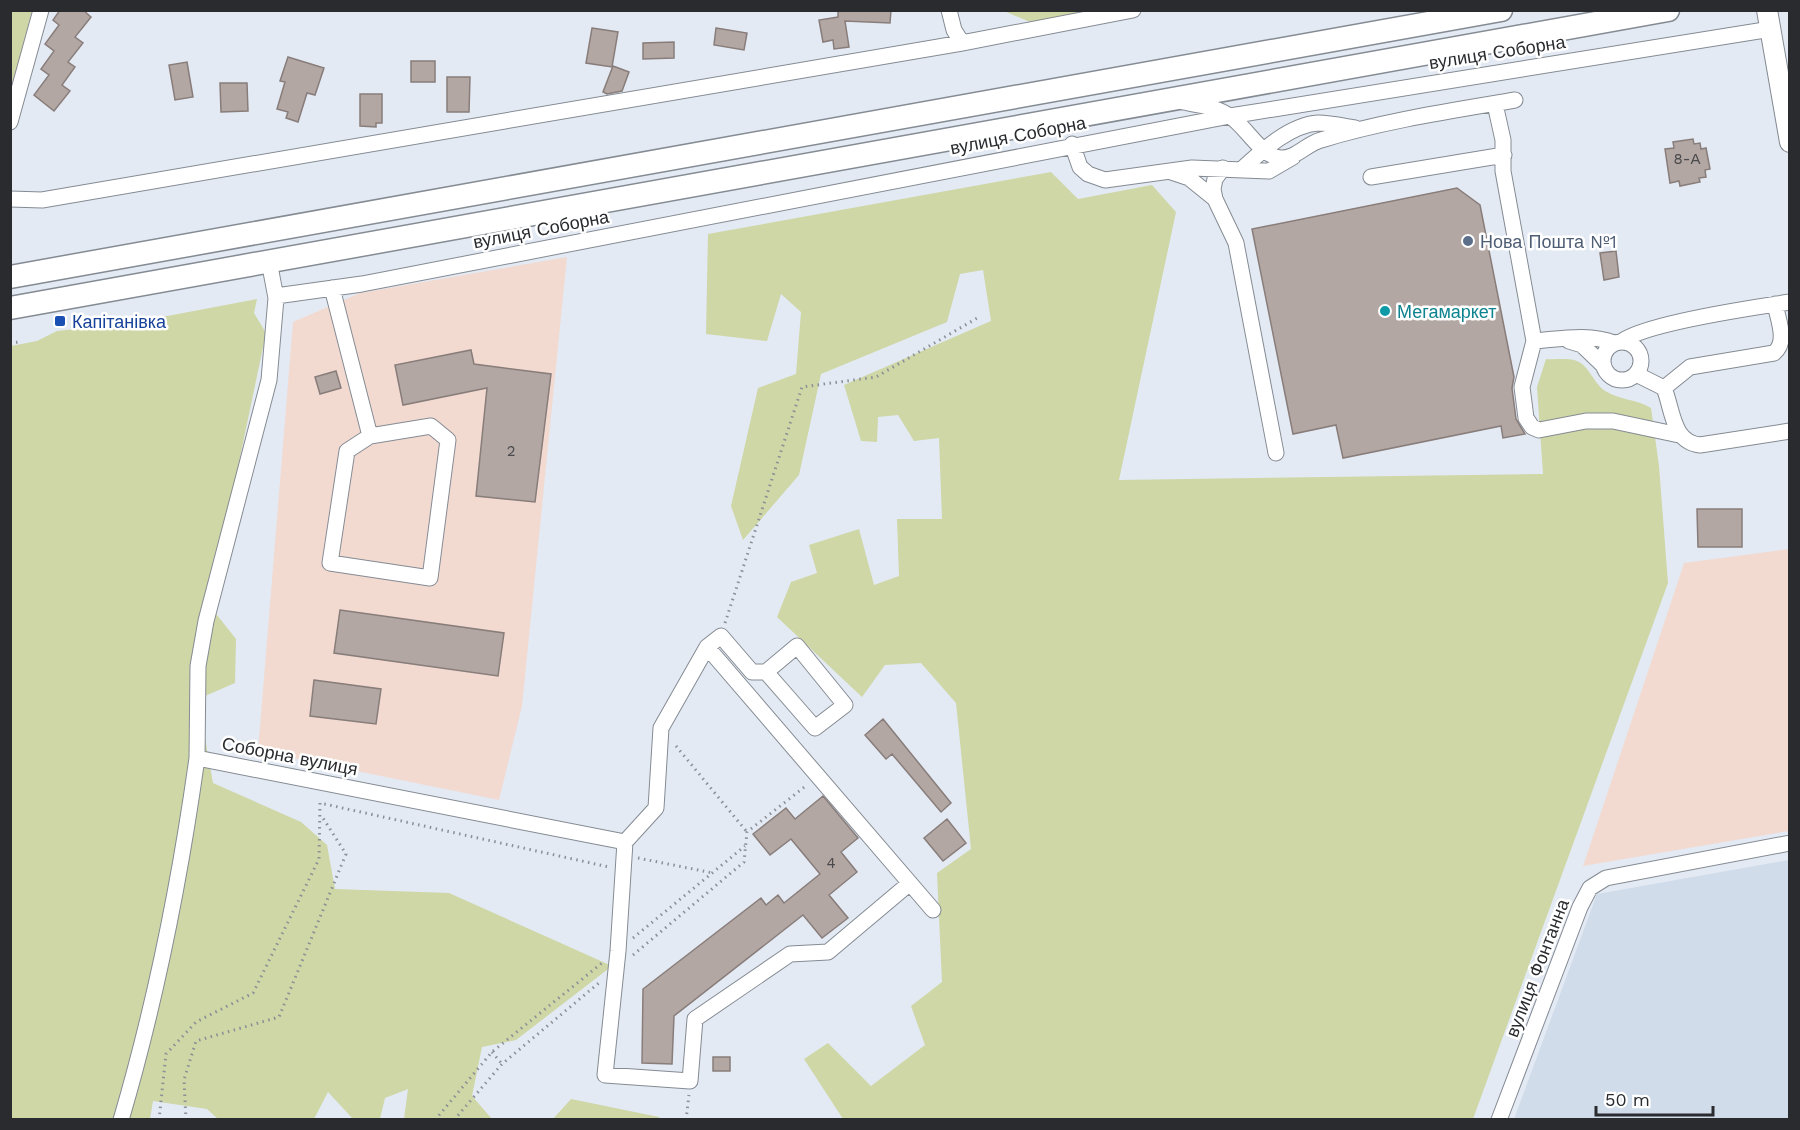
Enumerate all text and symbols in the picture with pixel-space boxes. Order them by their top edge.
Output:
street label: вулиця Соборна [1427,31,1568,73]
street label: вулиця Соборна [948,111,1089,158]
house number: 8-А [1674,150,1700,168]
street label: вулиця Соборна [471,205,612,252]
place label: Нова Пошта №1 [1480,231,1617,252]
marker: Нова Пошта №1 [1461,234,1475,248]
place label: Мегамаркет [1397,301,1497,322]
marker: Мегамаркет [1378,304,1392,318]
place label: Капітанівка [72,311,167,332]
marker: Капітанівка [53,314,67,328]
house number: 2 [507,442,515,460]
street label: Соборна вулиця [220,733,360,779]
house number: 4 [826,854,836,872]
street label: вулиця Фонтанна [1501,895,1573,1040]
scale bar [1596,1079,1713,1117]
text: 50 m [1605,1089,1650,1110]

